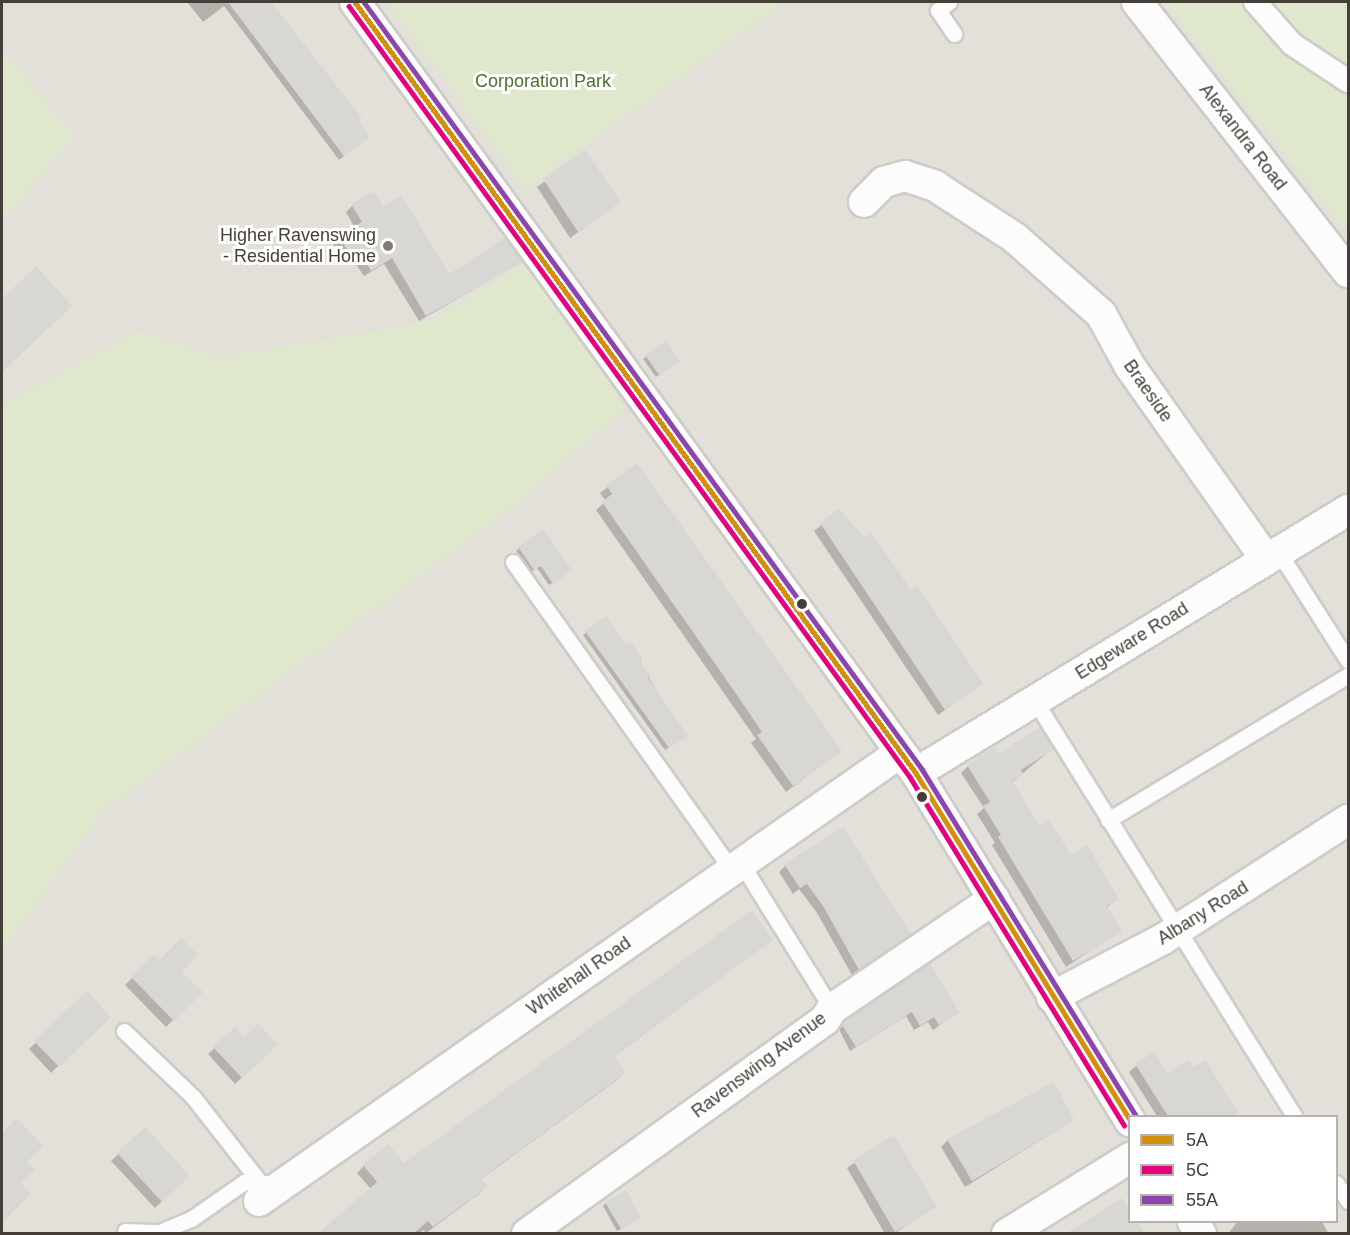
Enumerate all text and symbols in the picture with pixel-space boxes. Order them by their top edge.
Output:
park label: Corporation Park [475,70,611,92]
street label: Alexandra Road [1195,79,1291,195]
place label: Higher Ravenswing - Residential Home [220,225,376,268]
marker: Higher Ravenswing - Residential Home [381,239,395,253]
street label: Braeside [1119,356,1177,426]
unlabelled marker [796,598,808,610]
street label: Edgeware Road [1072,598,1192,684]
unlabelled marker [916,791,928,803]
street label: Albany Road [1154,877,1252,949]
street label: Whitehall Road [523,932,635,1020]
street label: Ravenswing Avenue [687,1007,831,1123]
legend [1128,1115,1338,1223]
text: 5A [1186,1130,1208,1150]
text: 5C [1186,1160,1209,1180]
text: 55A [1186,1190,1218,1210]

